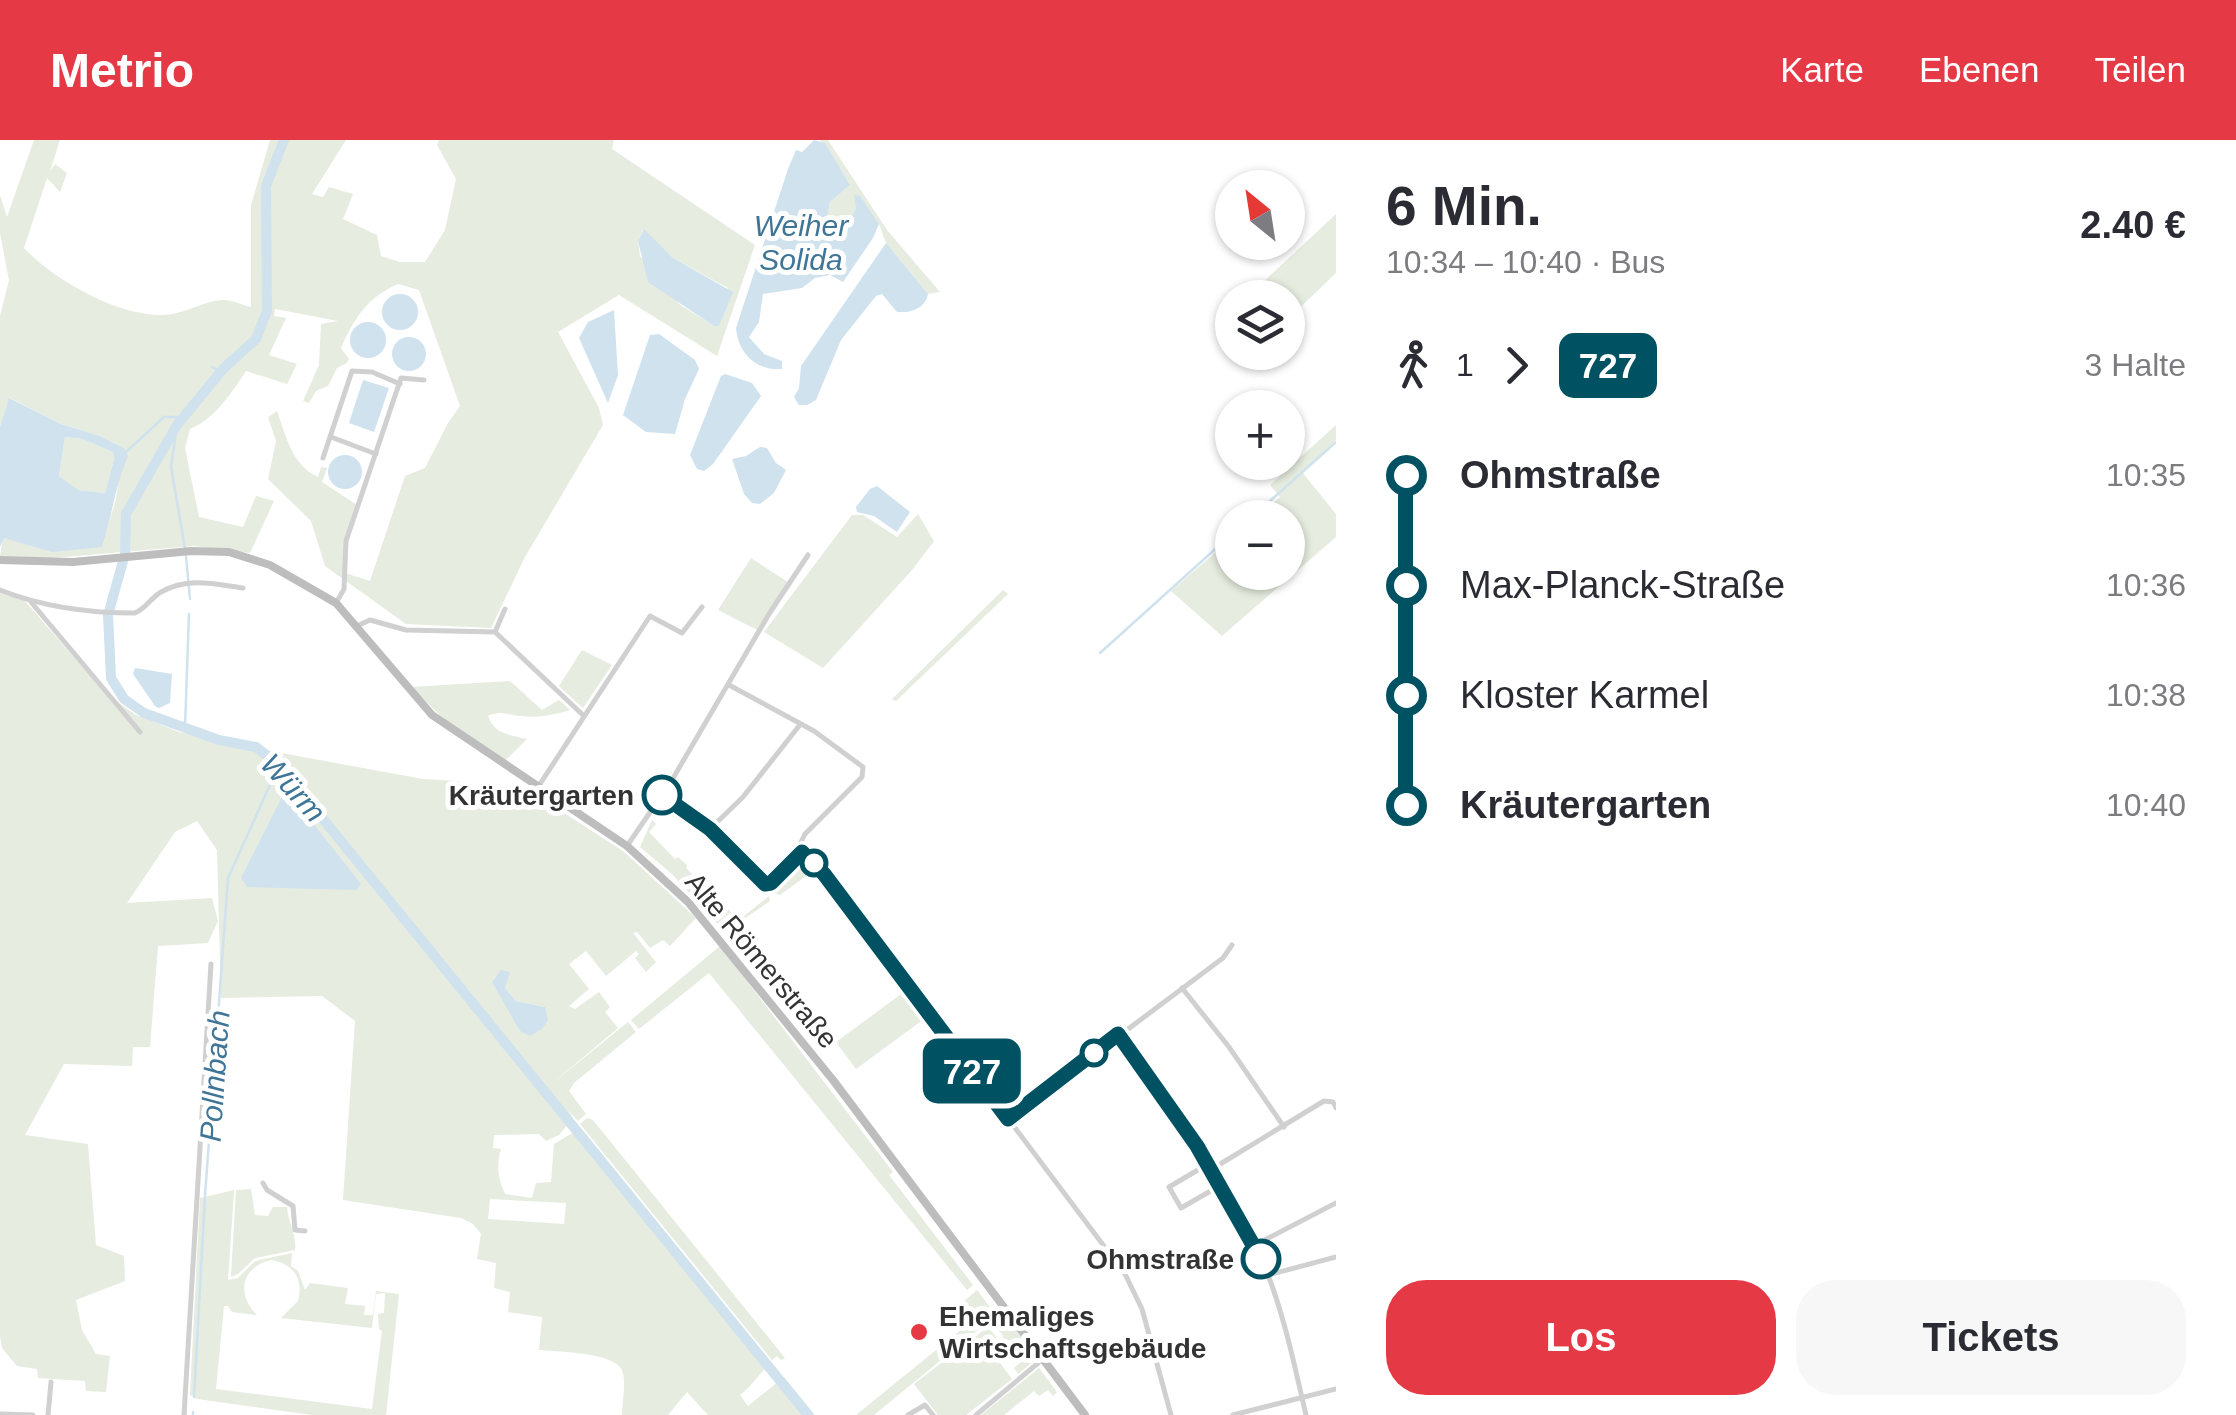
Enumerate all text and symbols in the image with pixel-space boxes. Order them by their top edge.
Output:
text: Metrio [50,44,194,97]
text: Karte [1780,50,1864,89]
text: Ebenen [1919,50,2040,89]
text: Teilen [2095,50,2186,89]
north arrow [1215,170,1305,260]
map controls [1215,170,1305,590]
text: 6 Min. [1386,175,1542,237]
text: 2.40 € [2080,204,2186,246]
water label: Weiher Solida [754,209,849,276]
text: 10:34 – 10:40 · Bus [1386,244,1665,280]
button: layers [1215,280,1305,370]
icon: walk [1386,338,1441,393]
icon: forward [1489,338,1544,393]
text: 727 [1579,346,1637,385]
text: 1 [1456,347,1474,383]
text: 3 Halte [2085,347,2186,383]
button: + [1215,390,1305,480]
text: Ohmstraße [1460,454,1661,496]
text: 10:35 [2106,457,2186,493]
button: − [1215,500,1305,590]
text: Max-Planck-Straße [1460,564,1785,606]
text: 10:36 [2106,567,2186,603]
text: Kloster Karmel [1460,674,1709,716]
text: 10:38 [2106,677,2186,713]
water label: Würm [254,747,332,828]
marker: Kräutergarten [643,776,681,814]
place label: Kräutergarten [449,780,634,811]
text: Kräutergarten [1460,784,1711,826]
text: 10:40 [2106,787,2186,823]
unlabelled marker [801,850,827,876]
street label: Alte Römerstraße [679,866,844,1054]
water label: Pollnbach [193,1009,236,1143]
line badge: 727 [914,1038,1030,1104]
unlabelled marker [1081,1040,1107,1066]
text: 727 [943,1052,1001,1091]
marker: Ohmstraße [1242,1240,1280,1278]
place label: Ohmstraße [1086,1244,1234,1275]
button: Los [1386,1280,1776,1395]
button: Tickets [1796,1280,2186,1395]
place label: Ehemaliges Wirtschaftsgebäude [939,1301,1206,1364]
marker: Ehemaliges Wirtschaftsgebäude [908,1321,930,1343]

